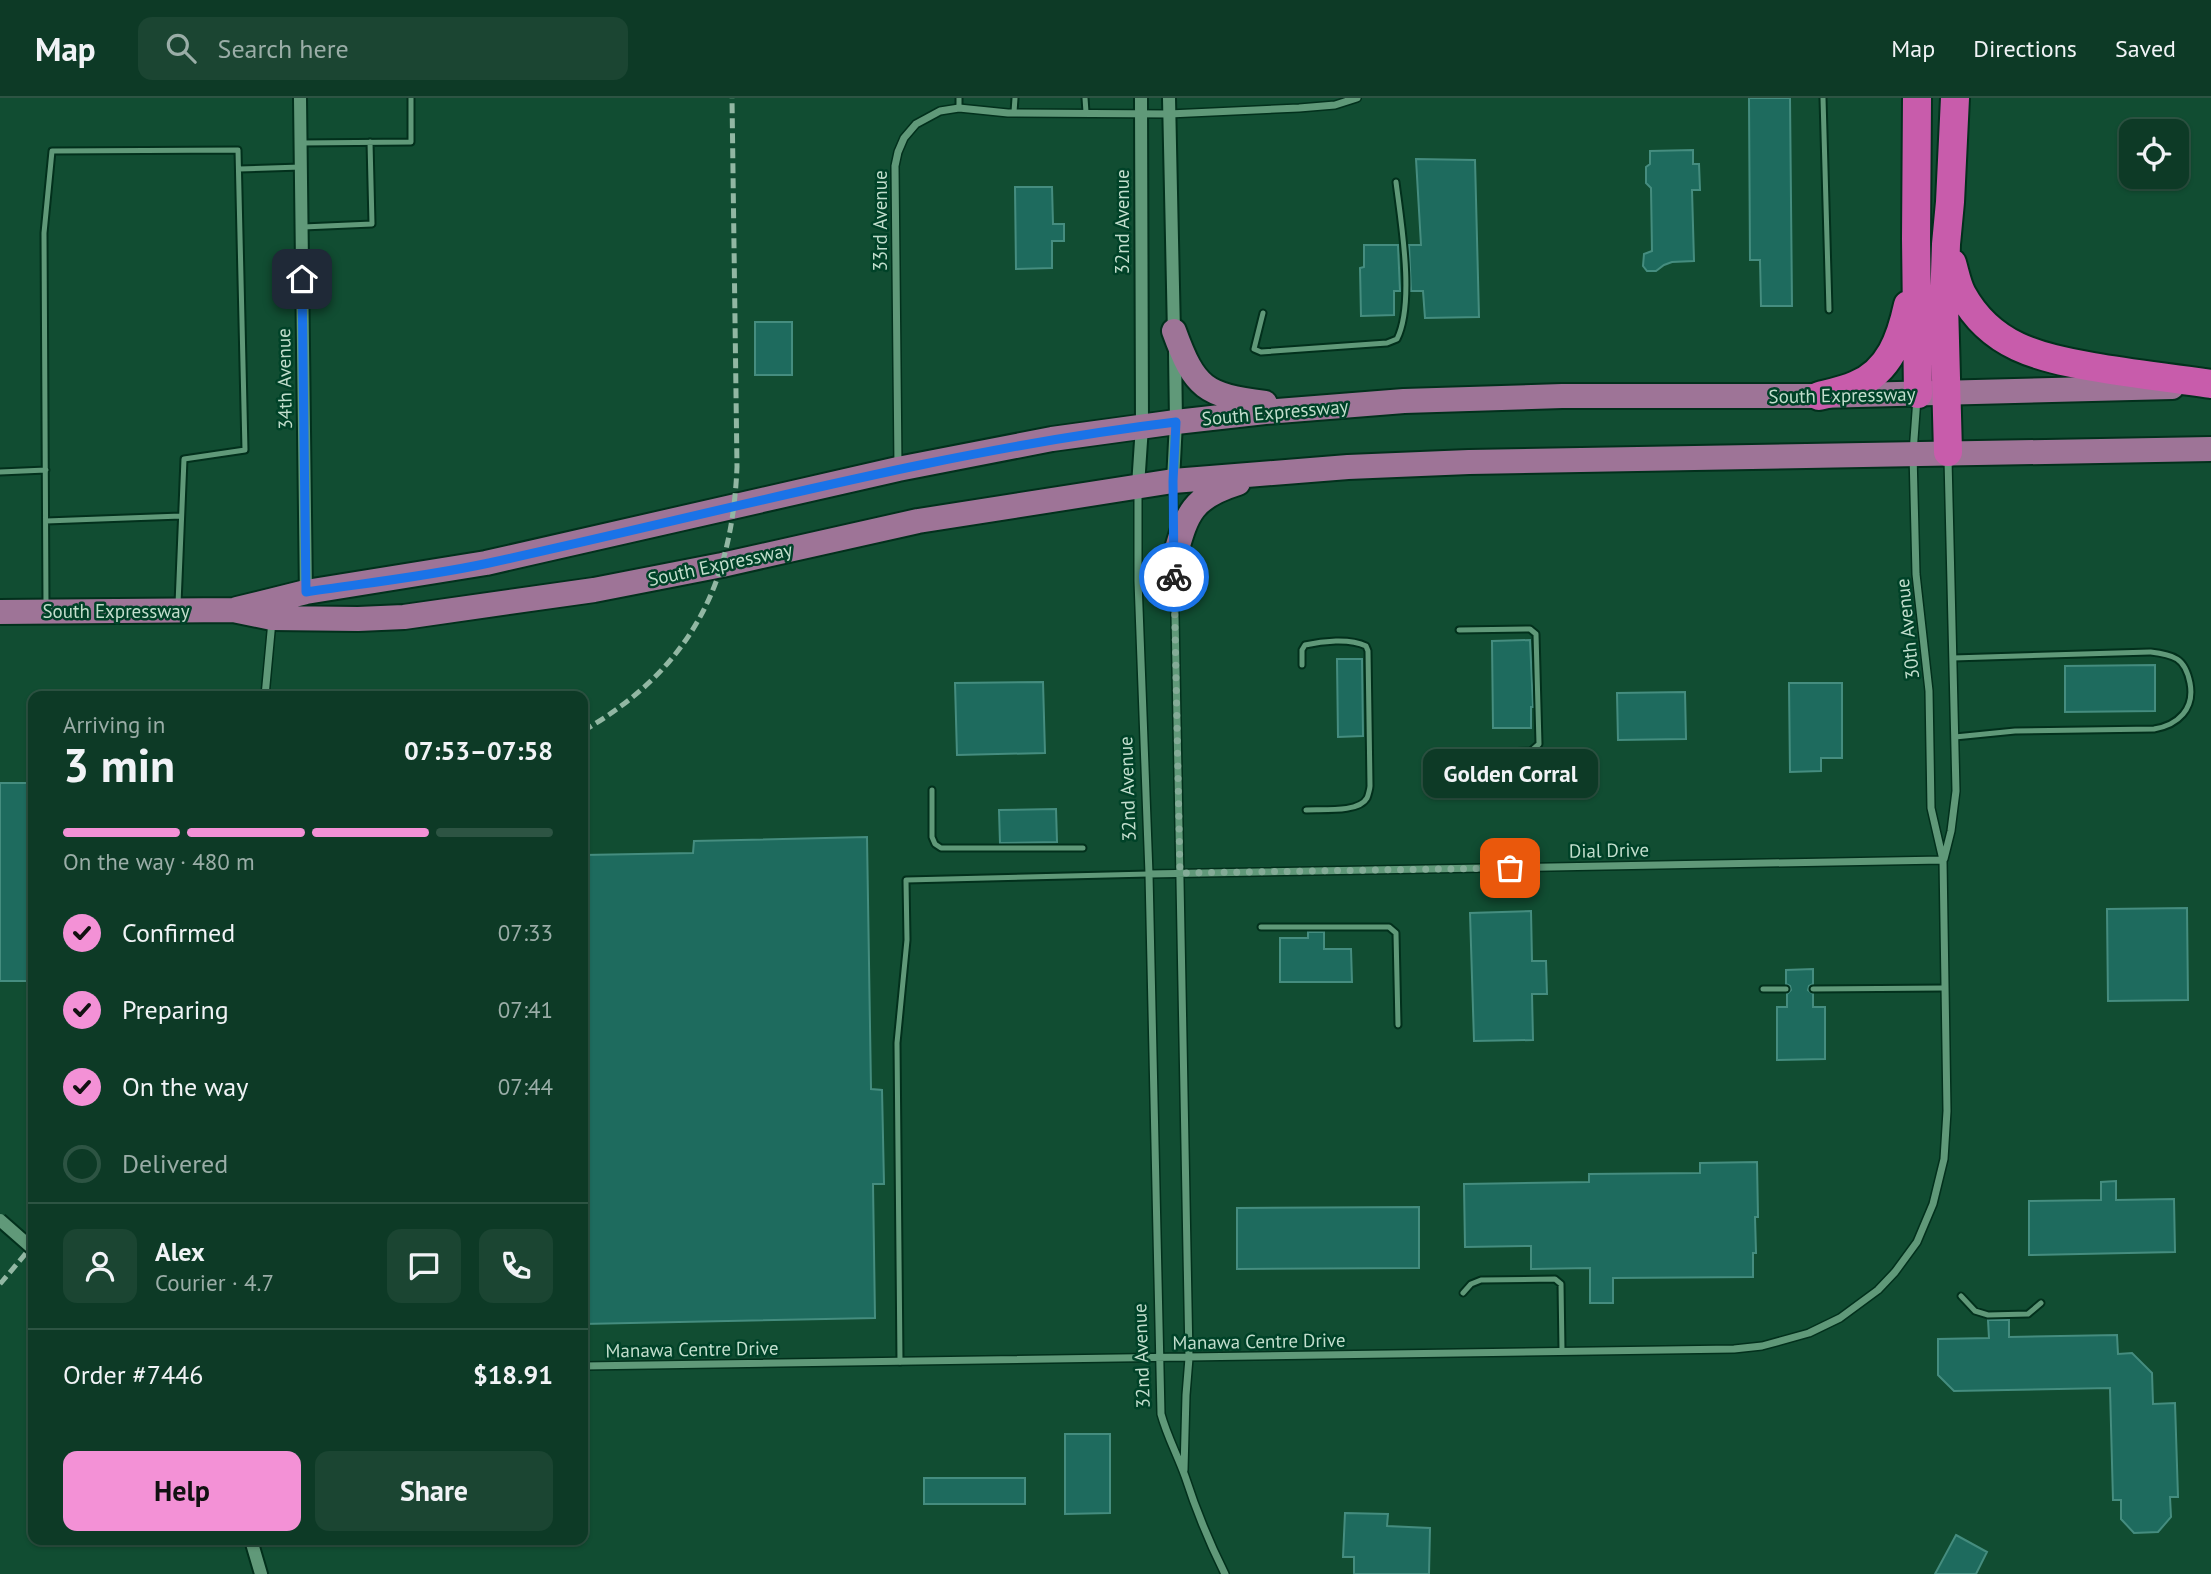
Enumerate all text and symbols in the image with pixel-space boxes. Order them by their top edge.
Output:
search box [138,17,628,80]
text: Map [35,27,96,70]
icon: search [162,29,200,67]
text: Search here [218,32,349,65]
text: Map [1891,33,1935,64]
text: Directions [1973,33,2077,64]
text: Saved [2115,33,2176,64]
map controls [2119,119,2189,189]
button: locate [2119,119,2189,189]
street label: 32nd Avenue [1110,169,1134,275]
street label: 33rd Avenue [868,170,892,272]
pin [272,249,332,309]
icon: home [283,260,321,298]
street label: 34th Avenue [271,328,297,430]
street label: South Expressway [1768,382,1916,408]
street label: South Expressway [1201,394,1349,430]
street label: South Expressway [646,537,795,591]
courier [1139,542,1209,612]
icon: bike [1155,558,1193,596]
street label: 30th Avenue [1890,577,1924,681]
street label: South Expressway [42,599,190,623]
text: Arriving in [63,710,165,739]
text: 07:53–07:58 [404,734,553,767]
text: 3 min [63,735,175,795]
street label: 32nd Avenue [1113,736,1141,842]
callout: Golden Corral [1422,749,1598,798]
text: Golden Corral [1444,759,1577,788]
street label: Dial Drive [1569,837,1649,863]
pin [1480,838,1540,898]
text: On the way · 480 m [63,847,255,876]
icon: bag [1491,849,1529,887]
icon: check [63,914,101,952]
text: Confirmed [122,916,235,949]
text: 07:33 [498,918,553,947]
icon: check [63,991,101,1029]
text: Preparing [122,993,229,1026]
text: 07:41 [498,995,553,1024]
icon: check [63,1068,101,1106]
text: On the way [122,1070,248,1103]
text: 07:44 [498,1072,553,1101]
text: Delivered [122,1147,228,1180]
button: person [63,1229,137,1303]
button: chat [387,1229,461,1303]
button: phone [479,1229,553,1303]
text: Alex [155,1235,205,1268]
text: Courier · 4.7 [155,1268,274,1297]
street label: 32nd Avenue [1127,1303,1155,1409]
street label: Manawa Centre Drive [1172,1327,1346,1355]
street label: Manawa Centre Drive [605,1335,779,1363]
text: Order #7446 [63,1358,203,1391]
text: $18.91 [473,1358,553,1391]
button: Help [63,1451,301,1531]
button: Share [315,1451,553,1531]

